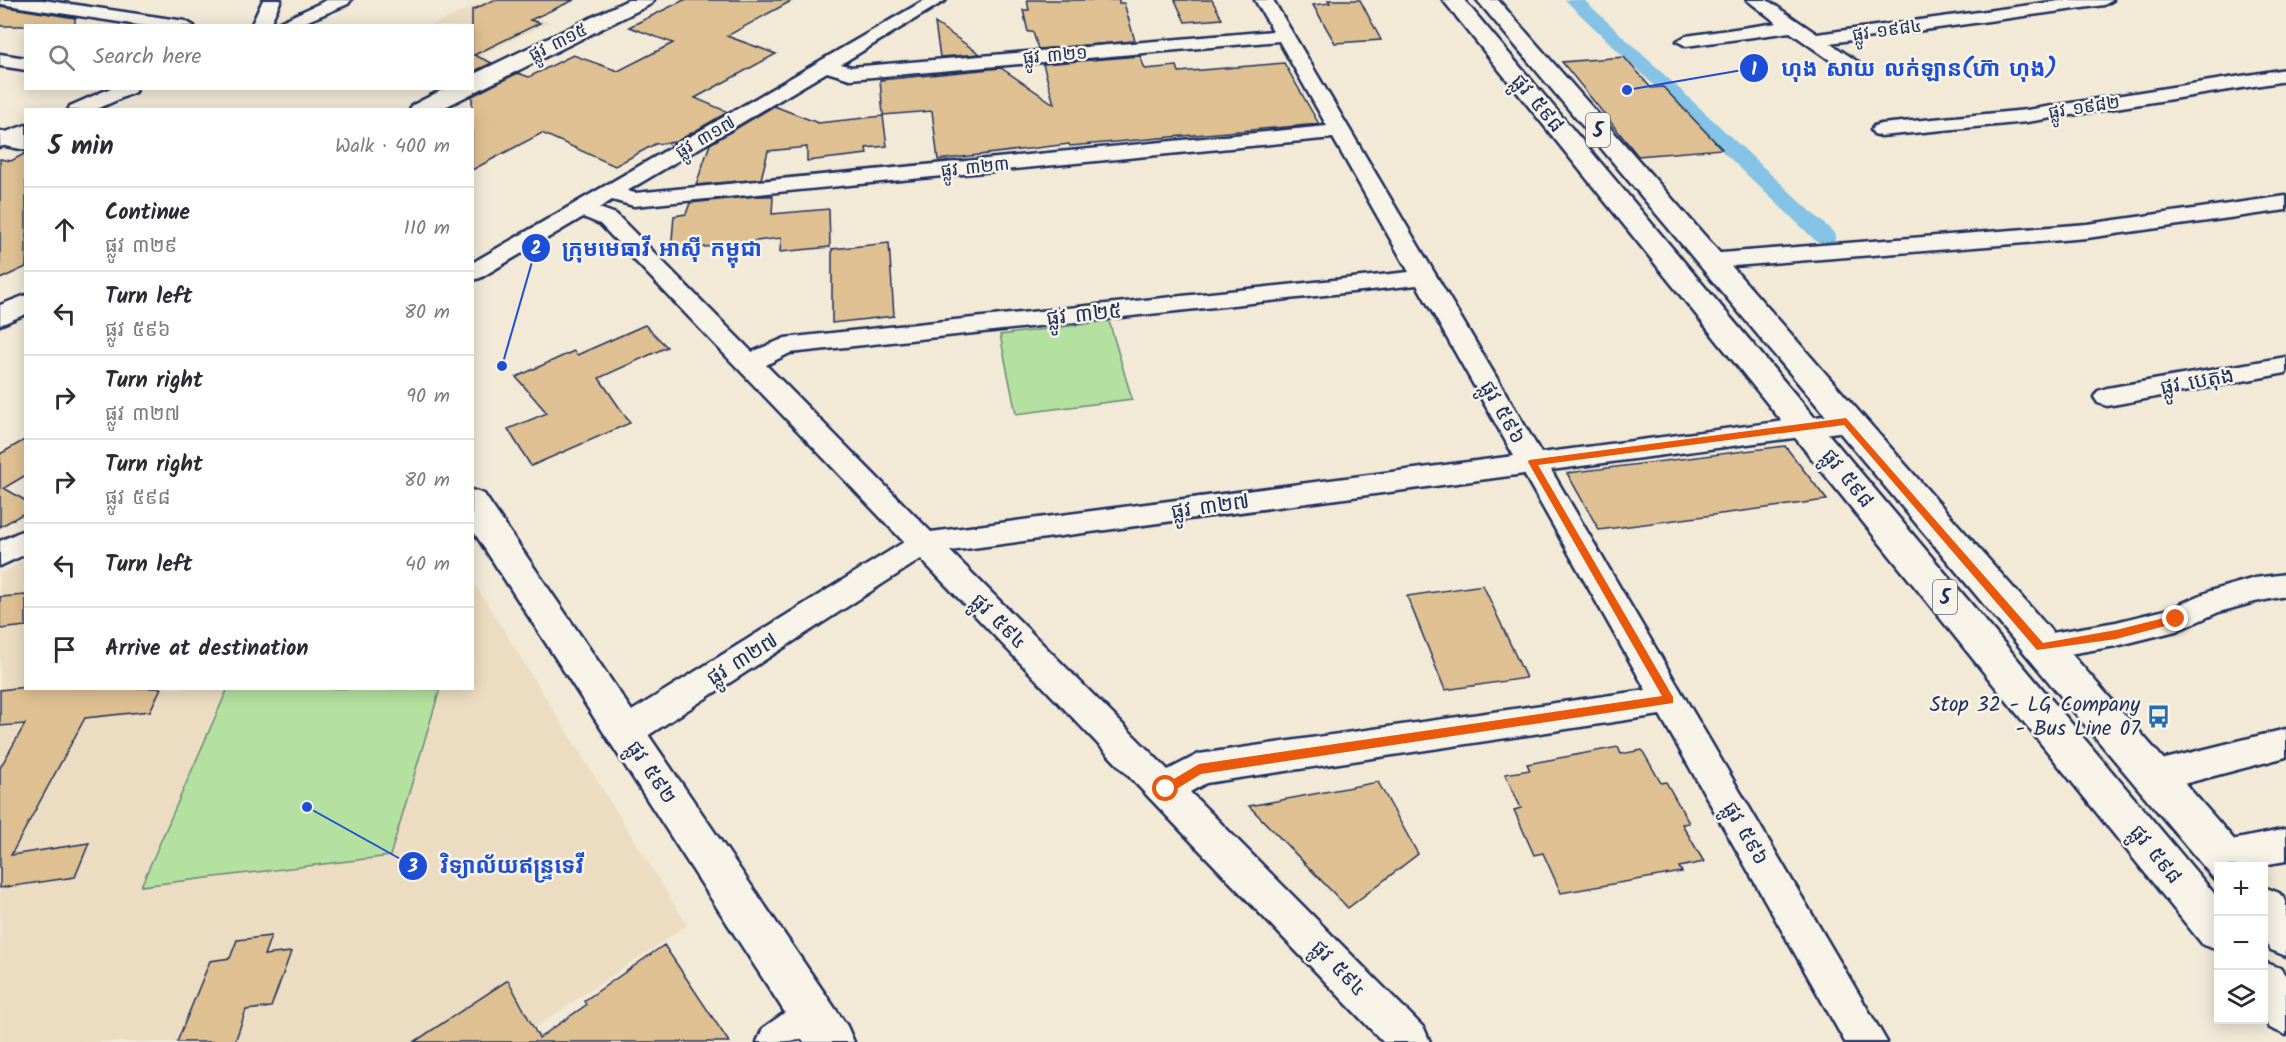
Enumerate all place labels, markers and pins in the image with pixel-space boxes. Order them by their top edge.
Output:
callout: ហុង សាយ លក់ឡាន(ហ៊ា ហុង) [1739,48,2069,88]
callout: ក្រុមមេធាវី អាស៊ី កម្ពុជា [521,228,774,268]
place label: Stop 32 - LG Company - Bus Line 07 [1930,689,2141,746]
bus stop icon: Stop 32 - LG Company - Bus Line 07 [2145,703,2171,729]
callout: វិទ្យាល័យឥន្រ្ទទេវី [398,846,596,886]

